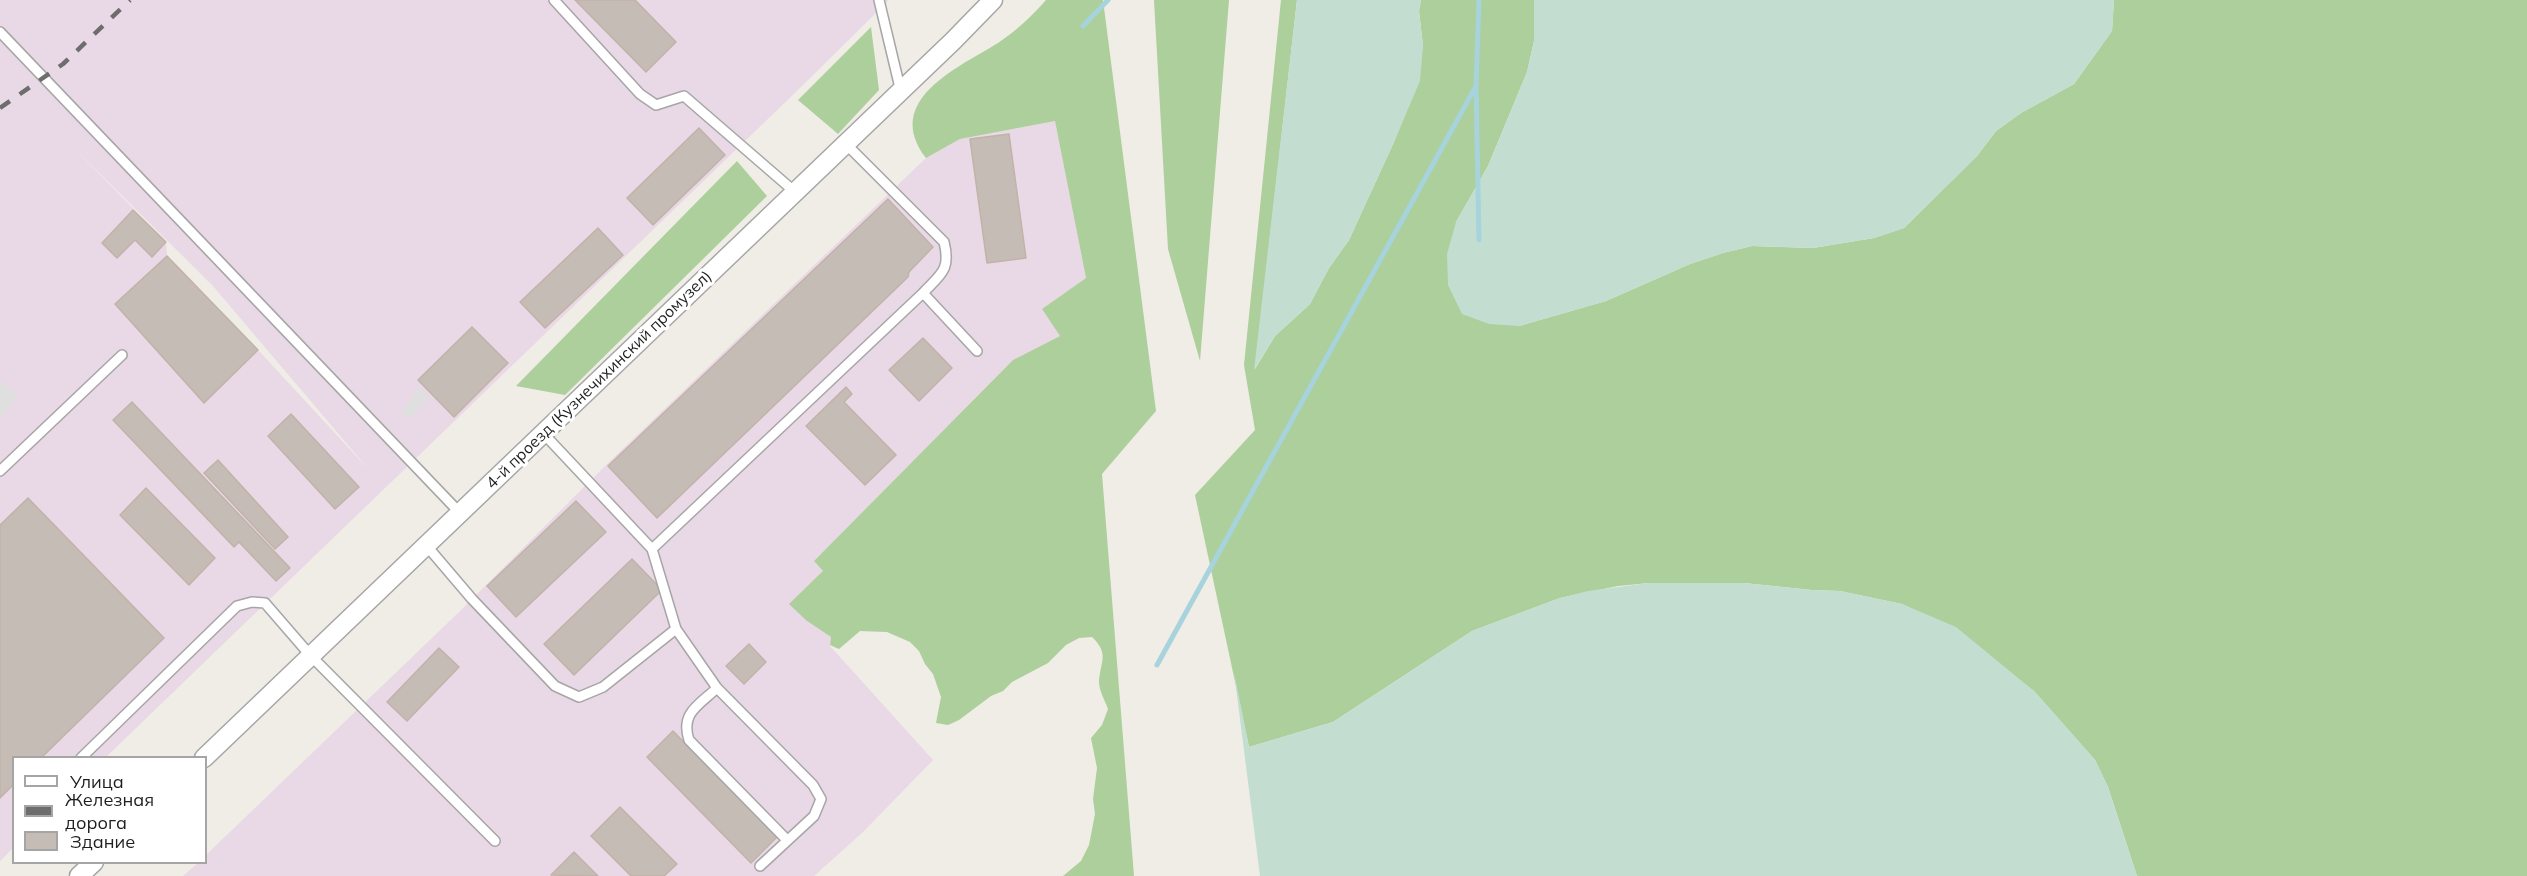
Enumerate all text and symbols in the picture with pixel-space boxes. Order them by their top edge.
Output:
street label: 4-й проезд (Кузнечихинский промузел) [482,267,716,493]
legend [12,756,207,864]
text: Улица [70,770,124,793]
text: Железная дорога [65,788,154,834]
text: Здание [70,830,135,853]

